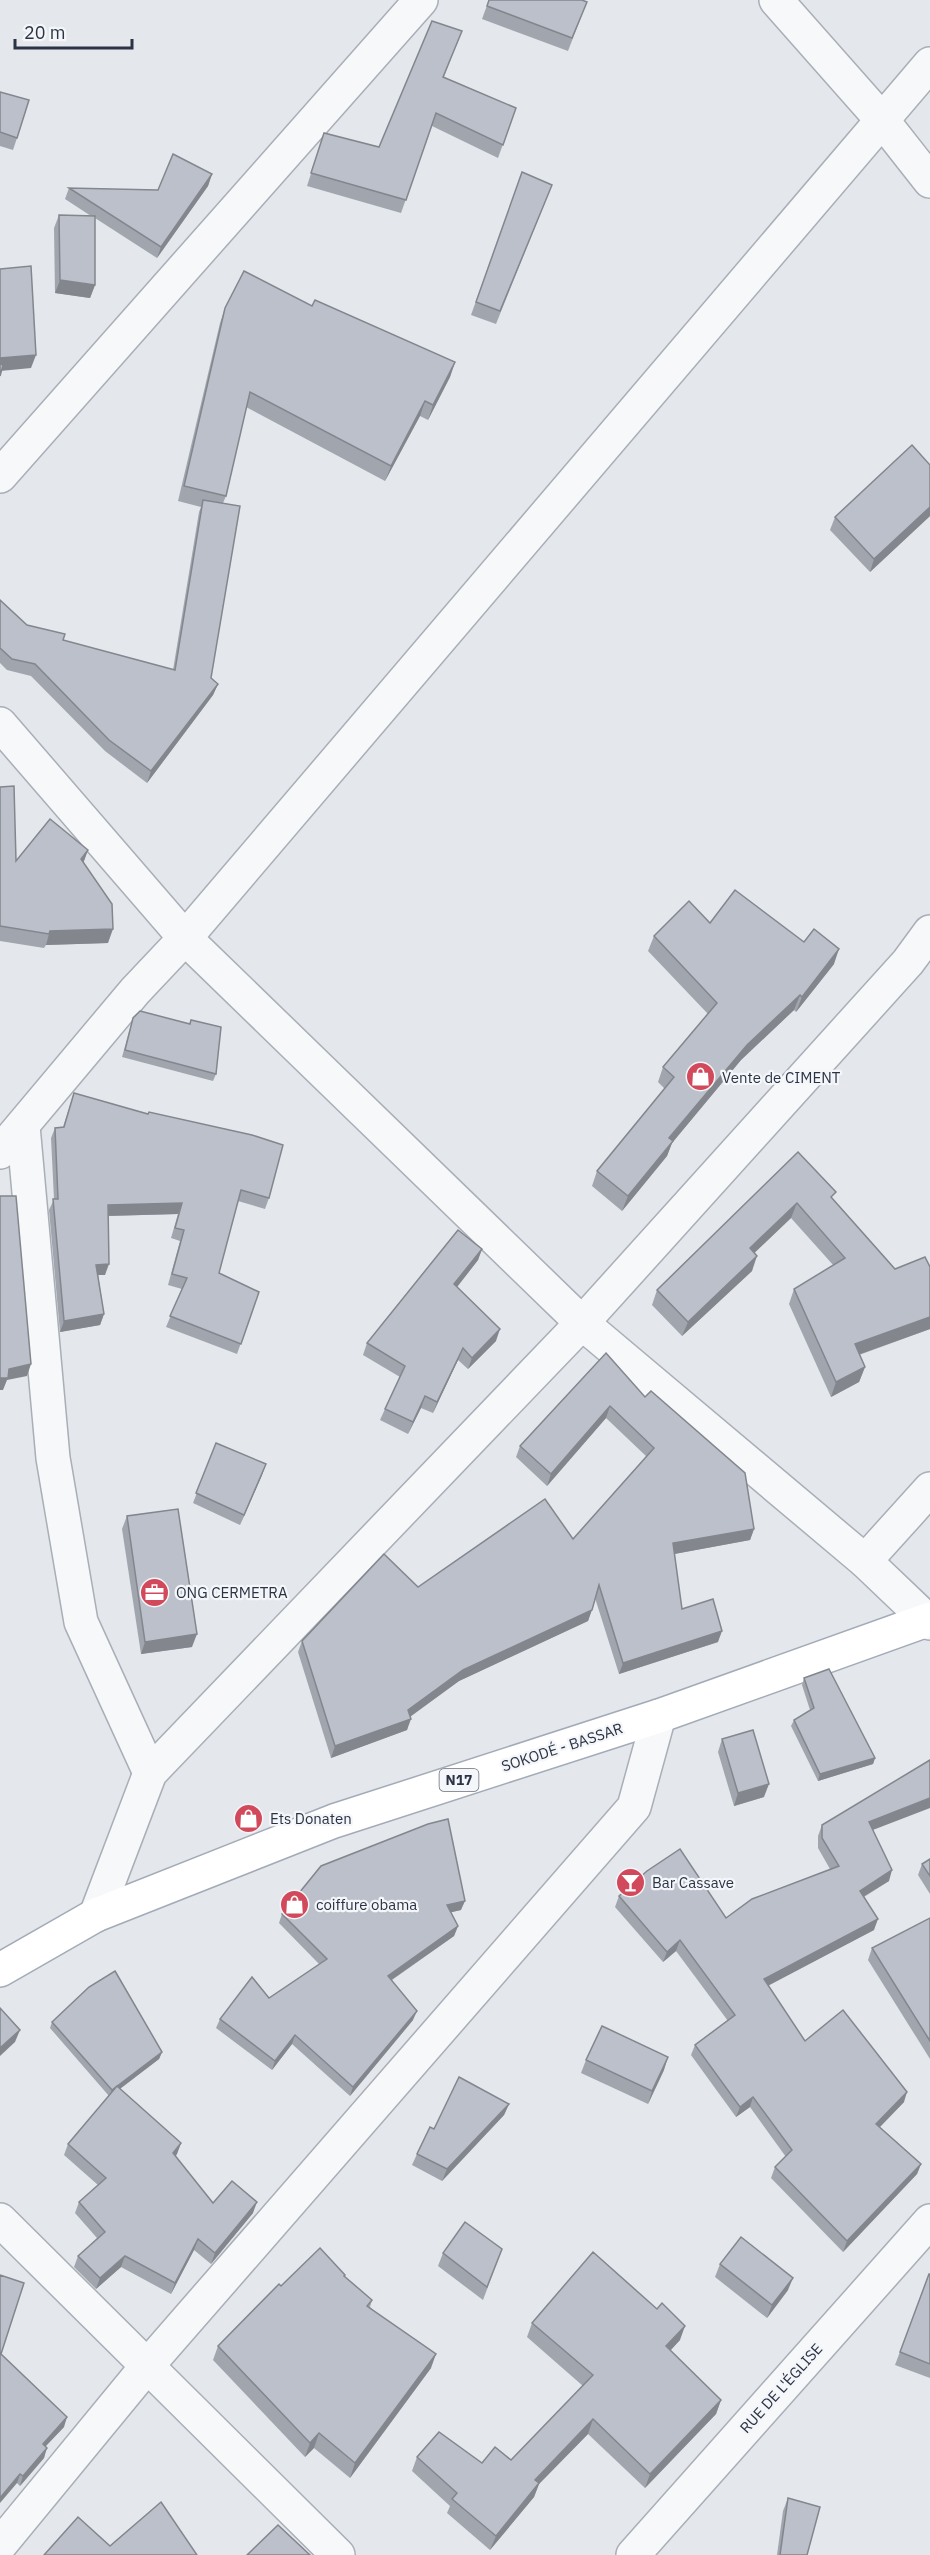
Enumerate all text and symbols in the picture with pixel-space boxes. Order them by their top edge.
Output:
scale bar [15,12,132,50]
text: 20 m [24,21,66,44]
shop icon: Vente de CIMENT [685,1061,717,1093]
place label: Vente de CIMENT [722,1068,841,1087]
office icon: ONG CERMETRA [139,1576,171,1608]
place label: ONG CERMETRA [176,1583,288,1602]
street label: SOKODÉ - BASSAR [499,1718,625,1776]
road number: N17 [440,1769,478,1791]
shop icon: Ets Donaten [233,1802,265,1834]
place label: Ets Donaten [270,1809,352,1828]
bar icon: Bar Cassave [615,1866,647,1898]
place label: Bar Cassave [652,1873,734,1892]
shop icon: coiffure obama [279,1888,311,1920]
place label: coiffure obama [316,1895,417,1914]
street label: RUE DE L'ÉGLISE [736,2339,826,2437]

